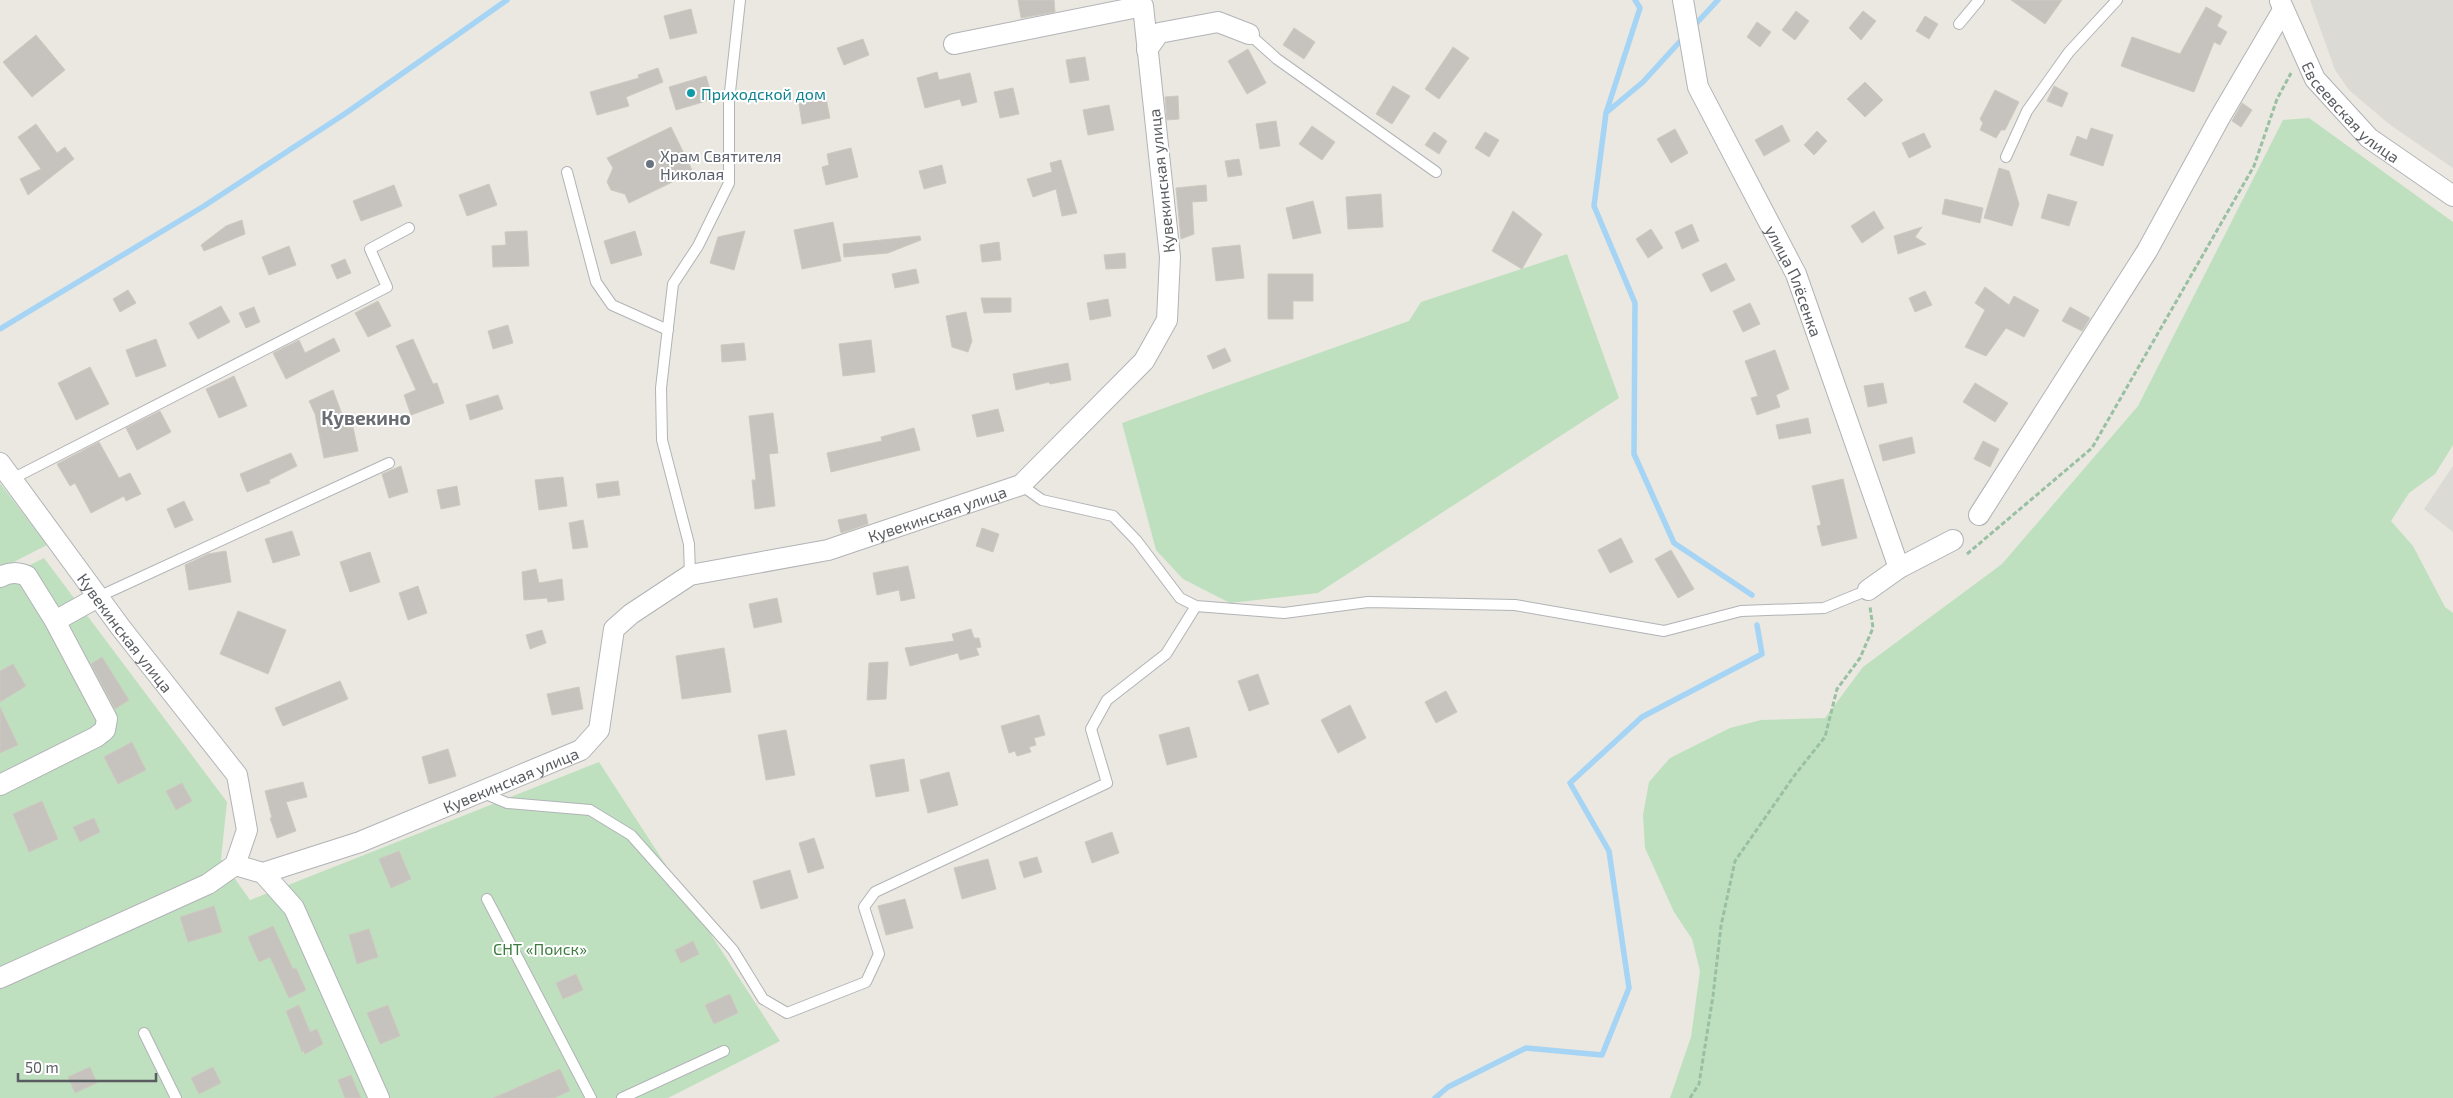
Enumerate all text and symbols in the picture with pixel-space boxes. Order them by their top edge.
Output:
street label: Евсеевская улица [2299,58,2404,166]
place label: Приходской дом [701,84,826,103]
marker: Приходской дом [685,87,697,99]
street label: Кувекинская улица [1144,108,1179,254]
place label: Храм Святителя Николая [660,146,781,183]
marker: Храм Святителя Николая [644,158,656,170]
street label: улица Плёсенка [1761,221,1827,339]
district label: Кувекино [321,406,411,429]
street label: Кувекинская улица [865,481,1009,545]
street label: Кувекинская улица [74,569,177,696]
street label: Кувекинская улица [440,743,581,816]
park label: СНТ «Поиск» [493,939,587,958]
scale bar [18,1050,155,1082]
text: 50 m [25,1058,59,1076]

